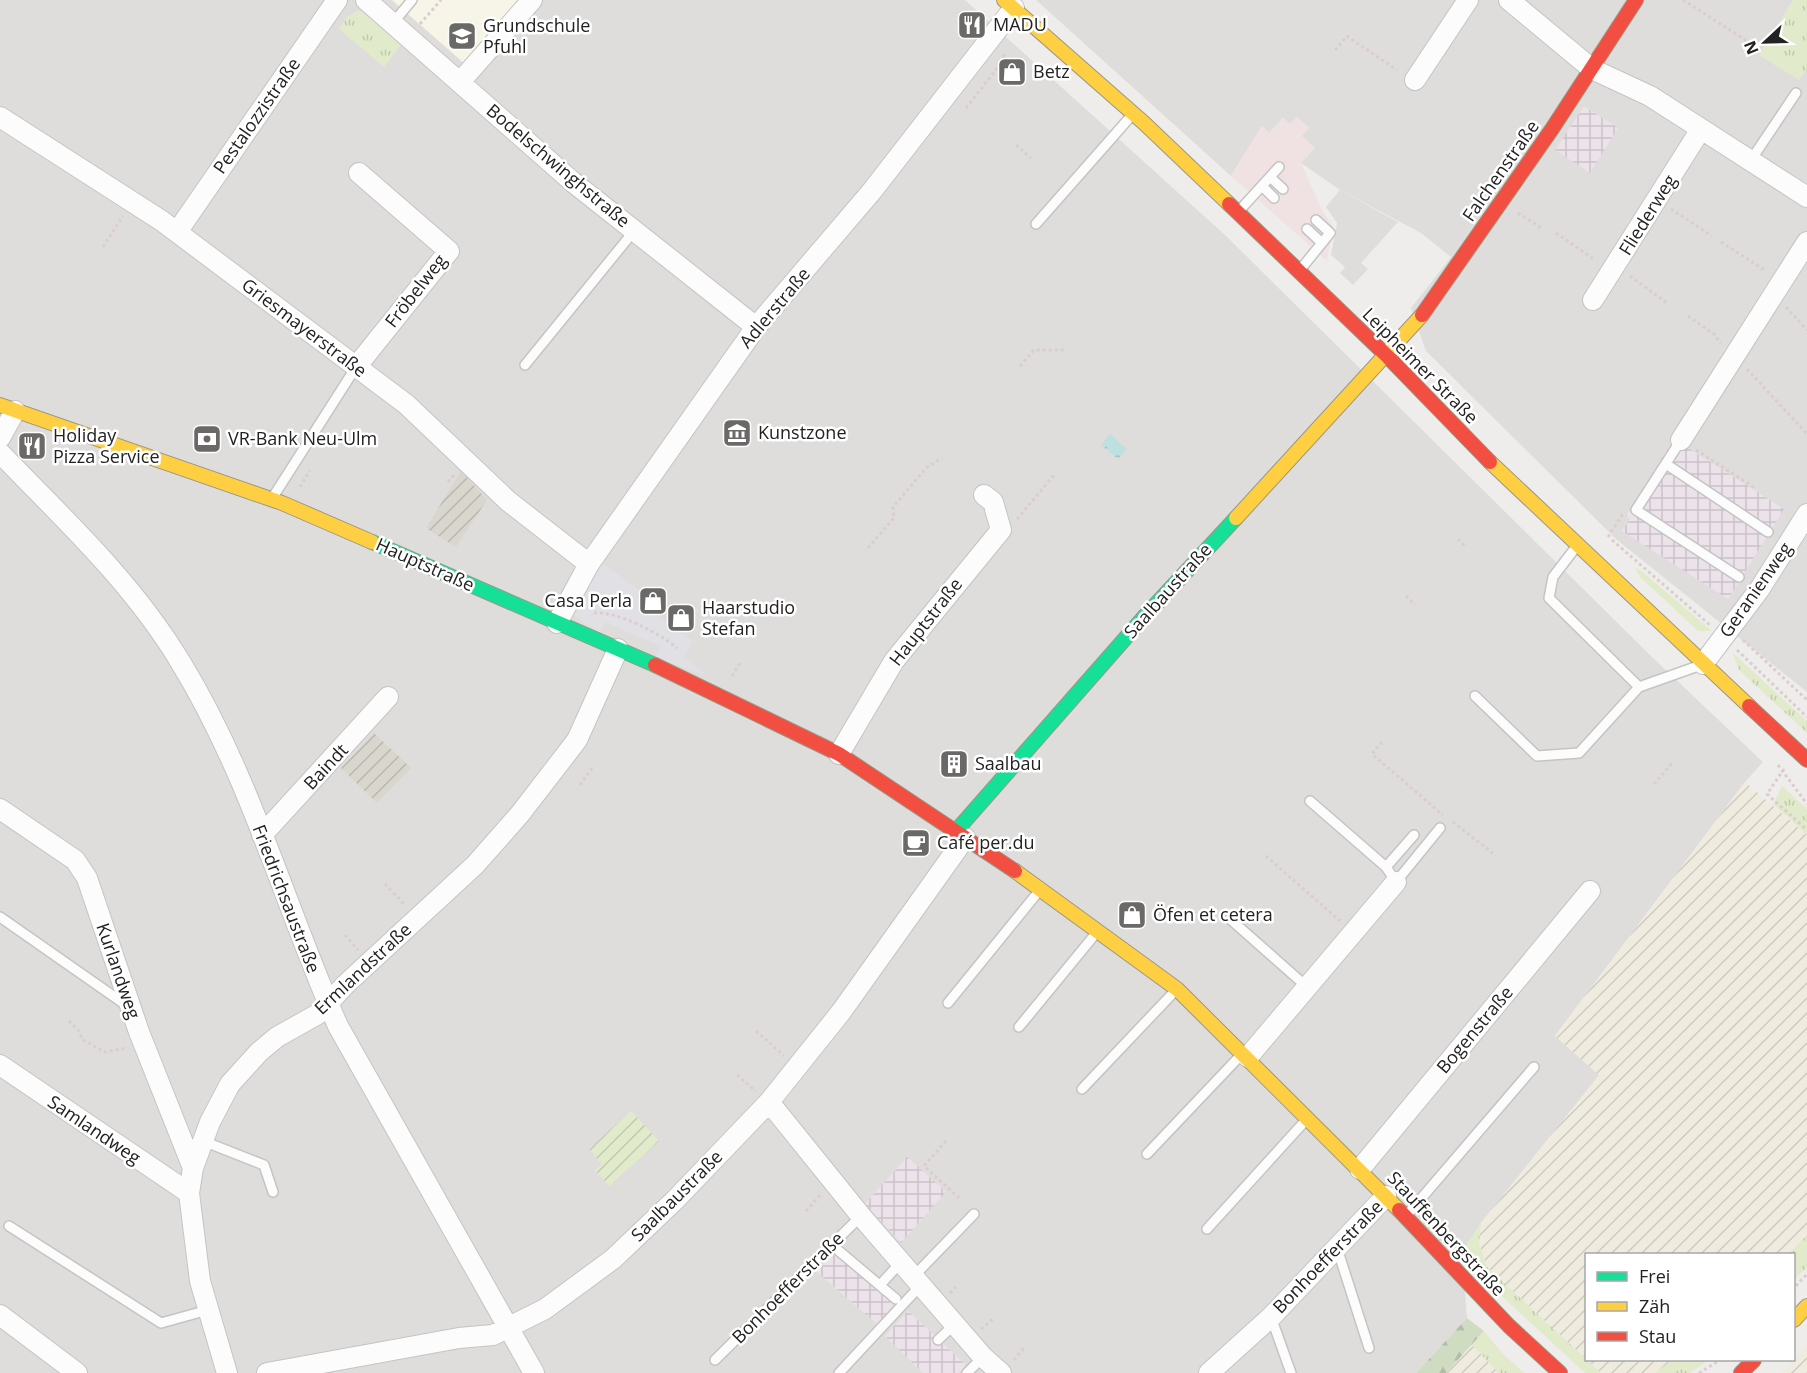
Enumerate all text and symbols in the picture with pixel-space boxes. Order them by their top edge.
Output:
restaurant icon: MADU [956,9,988,41]
place label: MADU [993,12,1047,36]
north arrow [1735,12,1795,72]
place label: Grundschule Pfuhl [483,13,590,58]
school or university icon: Grundschule Pfuhl [446,20,478,52]
text: N [1738,37,1764,58]
street label: Pestalozzistraße [207,53,305,178]
shop icon: Betz [996,56,1028,88]
place label: Betz [1033,59,1070,83]
street label: Bodelschwinghstraße [482,98,635,232]
street label: Falchenstraße [1456,115,1544,226]
street label: Fliederweg [1613,169,1682,259]
street label: Fröbelweg [379,249,452,332]
street label: Adlerstraße [734,262,815,353]
street label: Griesmayerstraße [237,272,372,382]
street label: Leipheimer Straße [1358,302,1484,428]
museum icon: Kunstzone [721,417,753,449]
place label: Kunstzone [758,420,847,444]
place label: Holiday Pizza Service [53,423,160,468]
bank icon: VR-Bank Neu-Ulm [191,423,223,455]
place label: VR-Bank Neu-Ulm [228,426,377,450]
restaurant icon: Holiday Pizza Service [16,430,48,462]
street label: Hauptstraße [372,532,478,596]
street label: Geranienweg [1713,537,1797,642]
street label: Saalbaustraße [1118,538,1216,643]
street label: Hauptstraße [883,572,967,670]
shop icon: Casa Perla [637,585,669,617]
place label: Casa Perla [545,588,632,612]
place label: Haarstudio Stefan [702,595,795,640]
shop icon: Haarstudio Stefan [665,602,697,634]
street label: Baindt [298,738,353,794]
building icon: Saalbau [938,748,970,780]
place label: Saalbau [975,751,1041,775]
street label: Friedrichsaustraße [248,821,326,976]
cafe icon: Café per.du [900,827,932,859]
place label: Café per.du [937,830,1034,854]
shop icon: Öfen et cetera [1116,899,1148,931]
place label: Öfen et cetera [1153,902,1273,926]
street label: Ermlandstraße [309,917,416,1019]
street label: Kurlandweg [91,920,147,1022]
street label: Bogenstraße [1431,981,1518,1078]
street label: Samlandweg [44,1089,146,1169]
street label: Saalbaustraße [625,1144,727,1246]
street label: Stauffenbergstraße [1383,1166,1511,1301]
street label: Bonhoefferstraße [1267,1194,1388,1318]
street label: Bonhoefferstraße [726,1226,848,1348]
legend [1585,1253,1795,1361]
text: Frei [1639,1264,1670,1288]
text: Zäh [1639,1294,1670,1318]
text: Stau [1639,1324,1676,1348]

